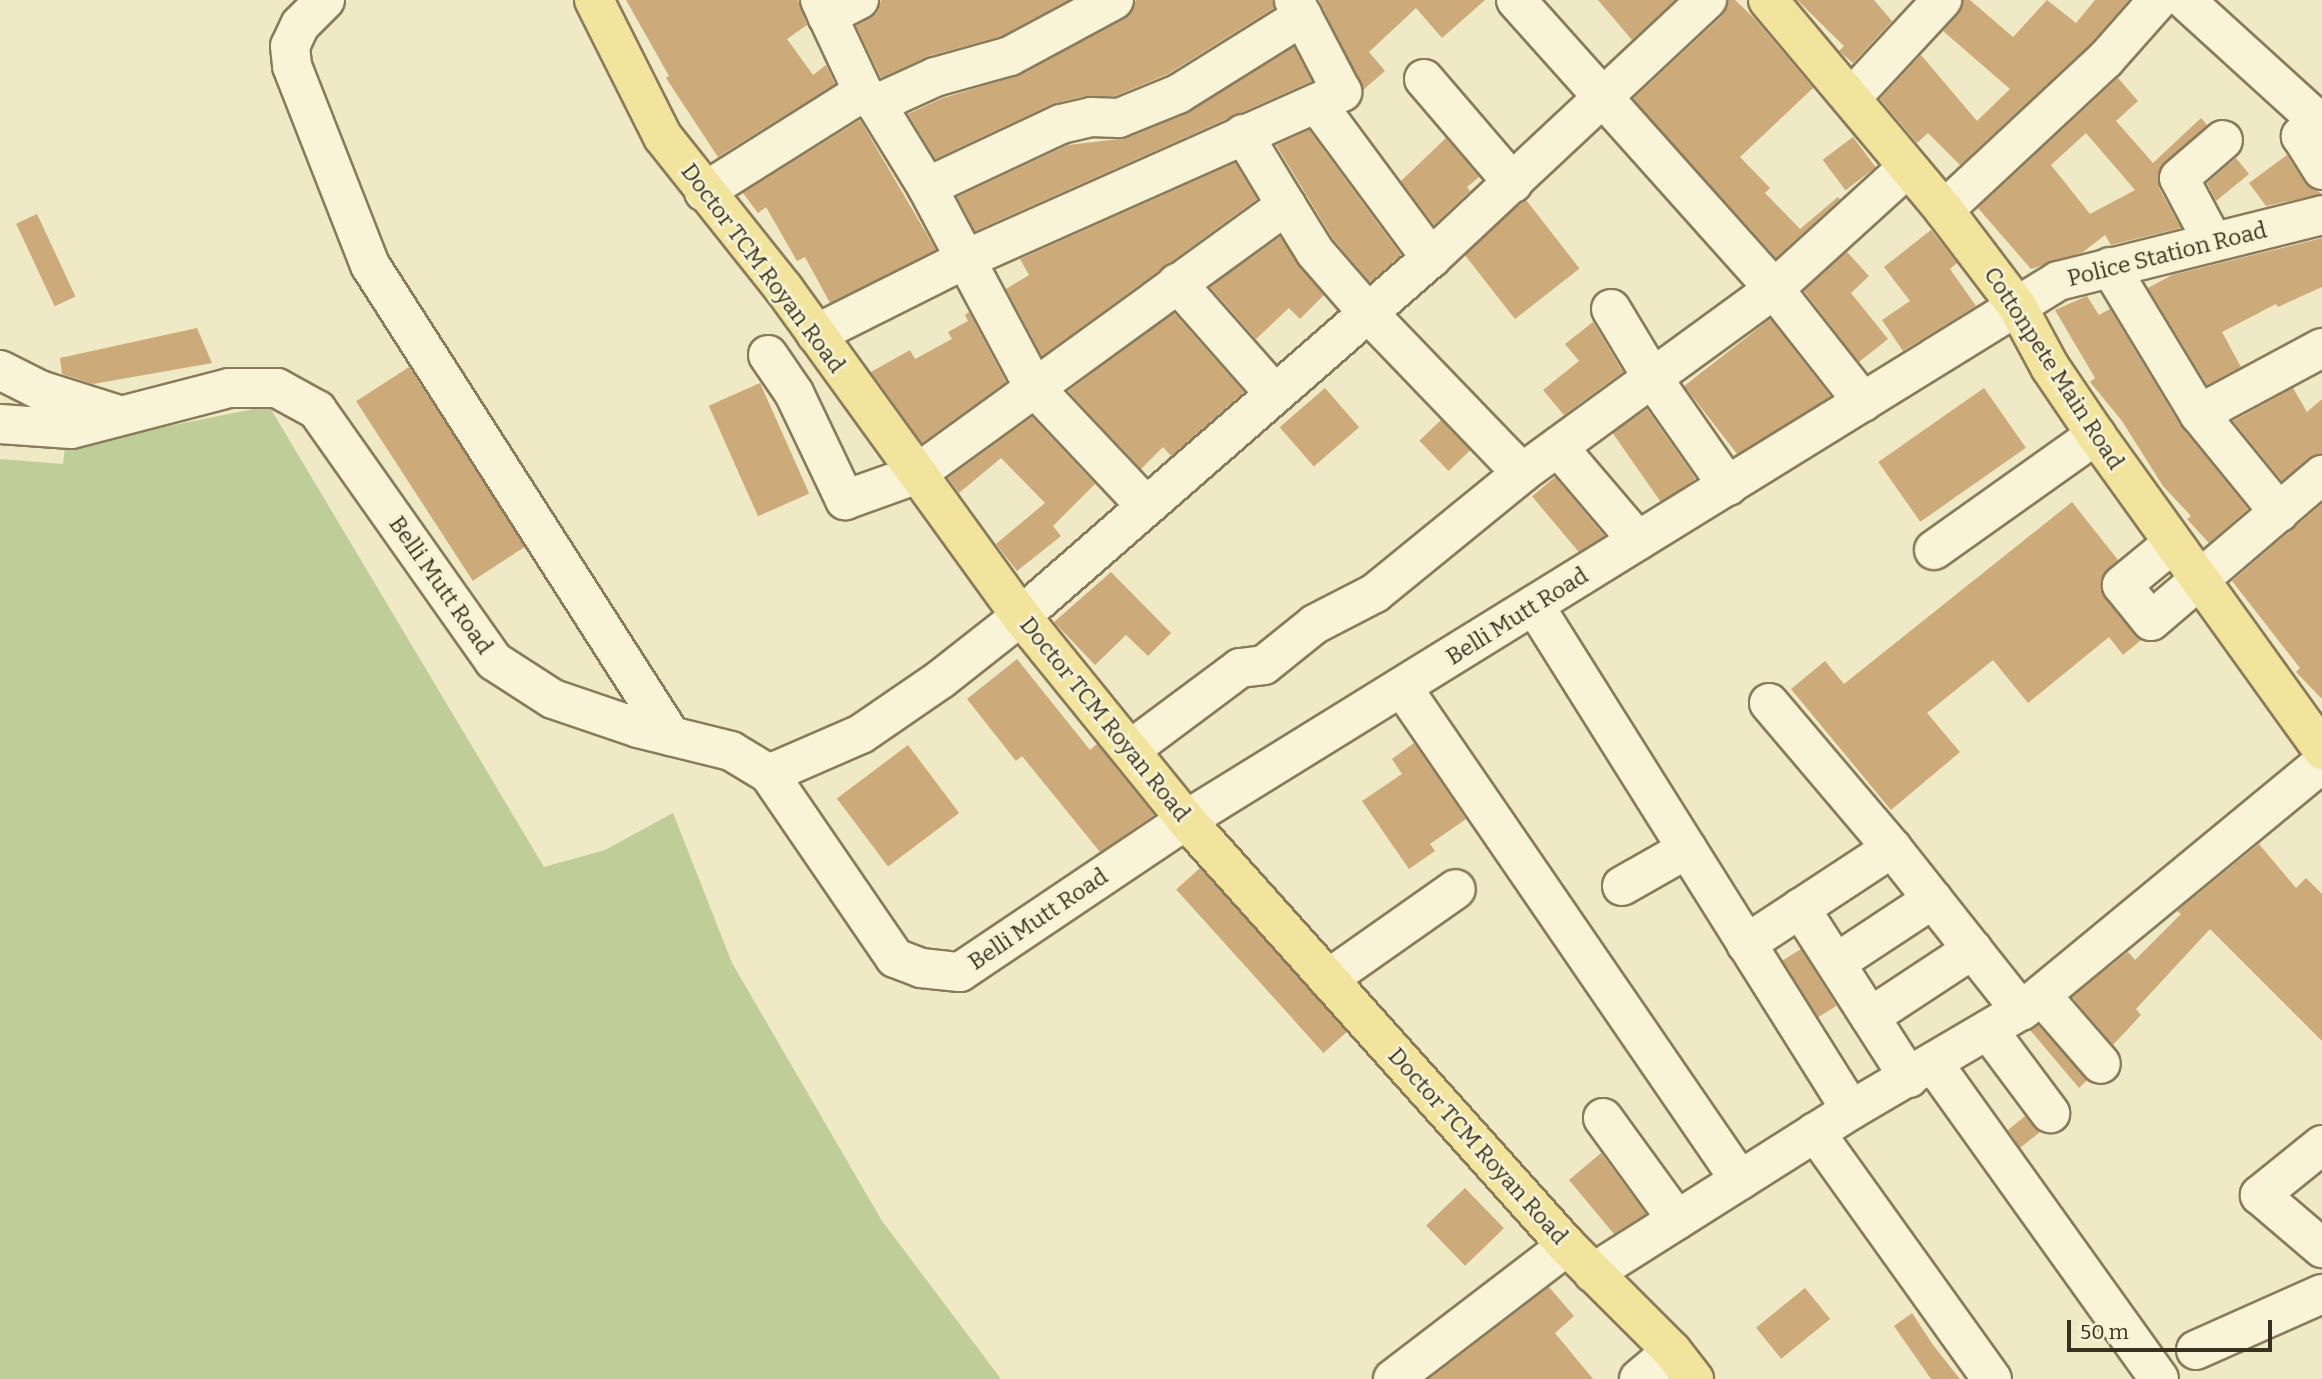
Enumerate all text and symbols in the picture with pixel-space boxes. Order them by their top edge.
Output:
street label: Doctor TCM Royan Road [675,158,851,378]
street label: Police Station Road [2064,216,2270,292]
street label: Cottonpete Main Road [1978,262,2130,474]
street label: Belli Mutt Road [383,511,499,659]
street label: Belli Mutt Road [1441,561,1593,671]
street label: Doctor TCM Royan Road [1014,611,1196,827]
street label: Belli Mutt Road [963,862,1113,976]
street label: Doctor TCM Royan Road [1383,1042,1573,1250]
scale bar [2070,1306,2275,1350]
text: 50 m [2080,1319,2129,1345]

